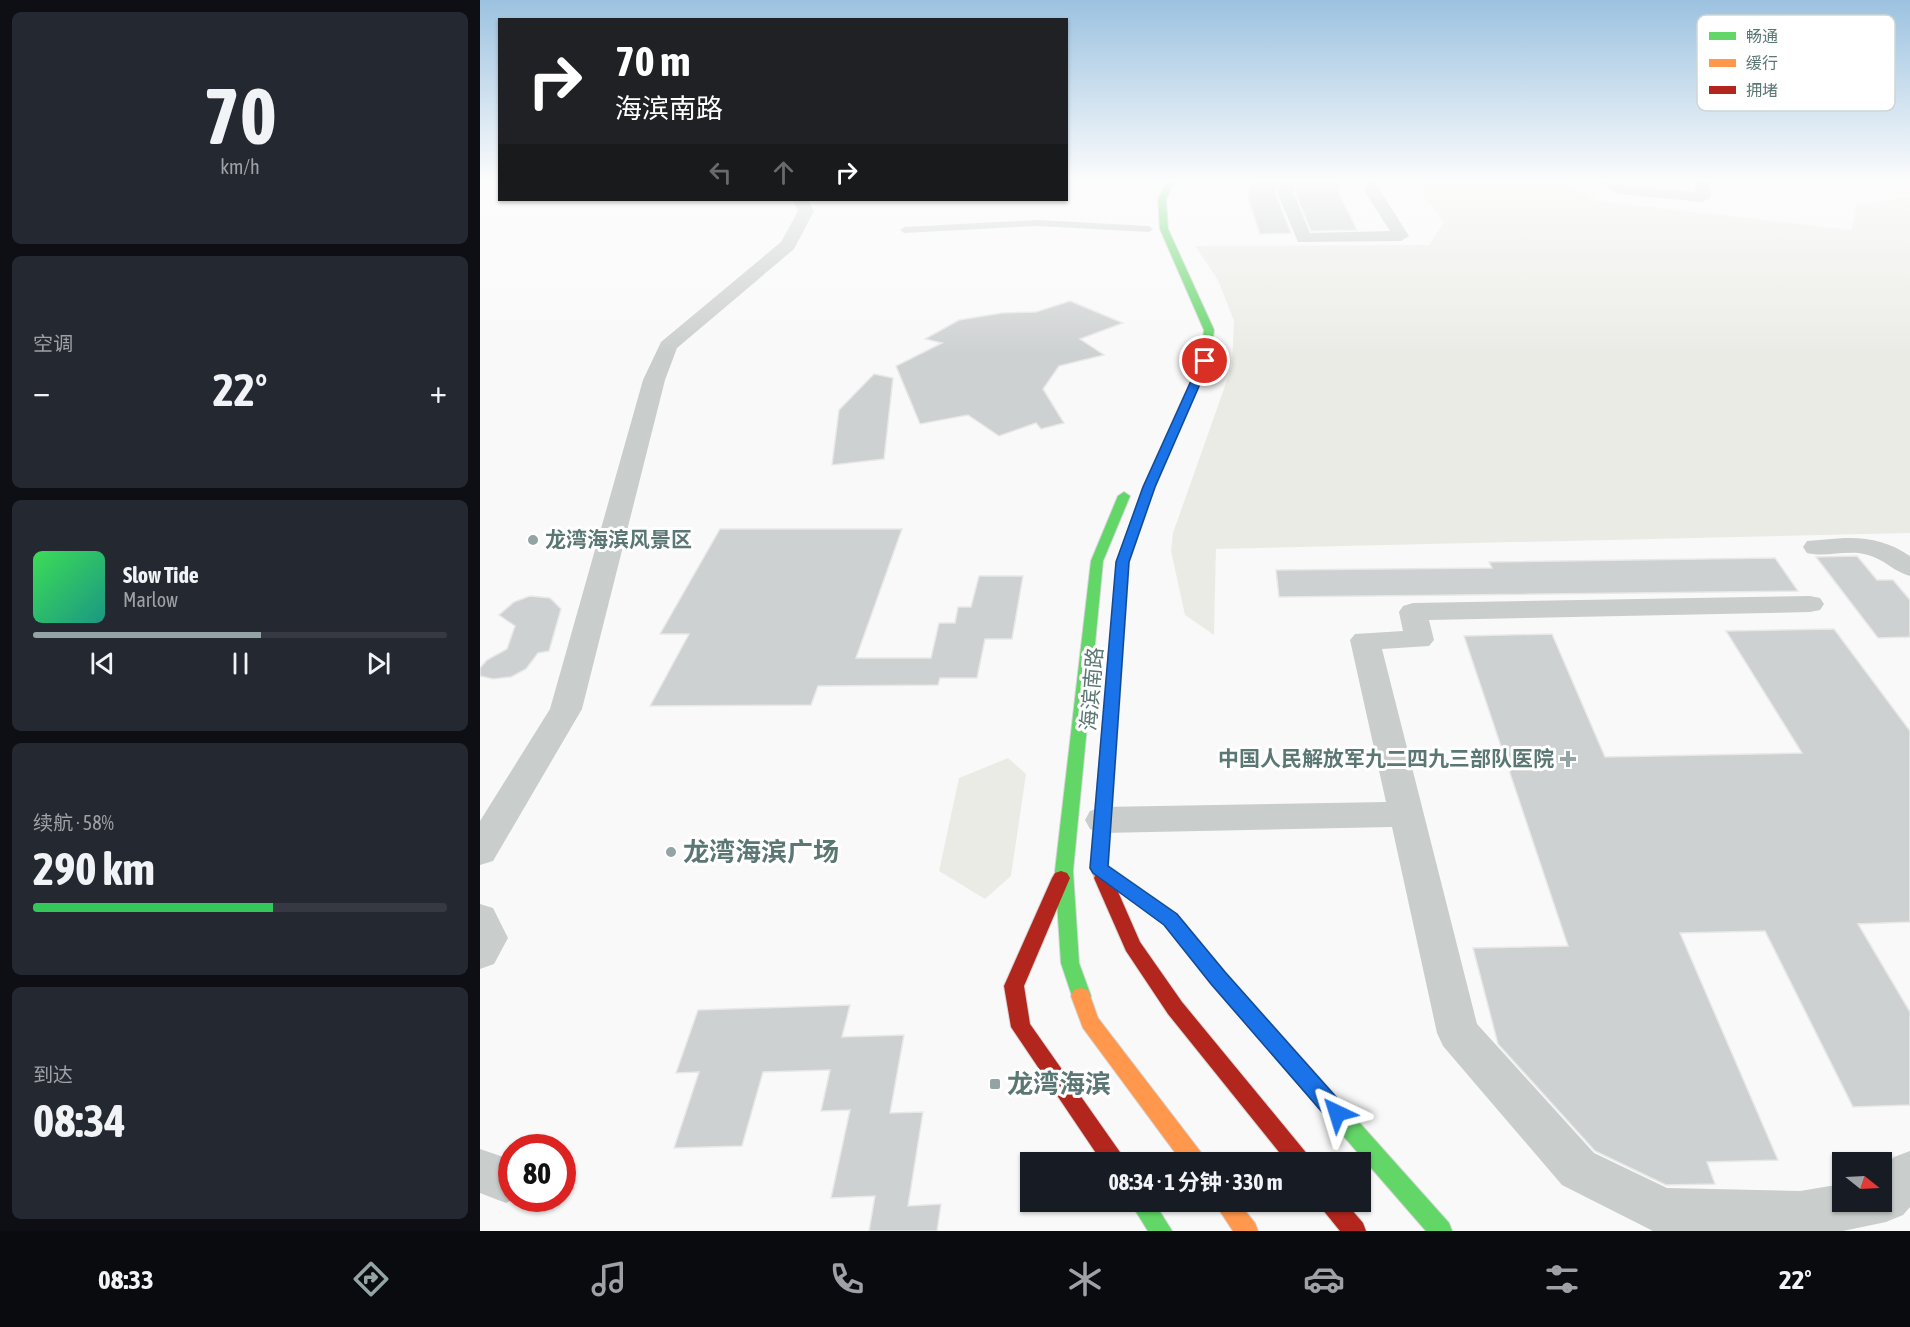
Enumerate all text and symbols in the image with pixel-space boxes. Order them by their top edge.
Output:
legend [1697,15,1895,111]
text: 畅通 [1746,27,1778,45]
text: 70 m [615,37,690,85]
icon: right [516,42,594,120]
text: 缓行 [1746,54,1778,72]
text: 70 [203,71,277,161]
text: 拥堵 [1746,81,1778,99]
text: 海滨南路 [615,93,723,124]
text: km/h [220,155,260,178]
icon: left [704,156,737,189]
icon: ahead [767,156,800,189]
icon: right [830,156,863,189]
text: 空调 [33,332,73,355]
pin [1179,335,1230,386]
icon: arrive [1188,344,1221,377]
text: 22° [213,364,267,416]
text: − [33,372,50,410]
text: + [430,372,447,410]
place label: 龙湾海滨风景区 [545,527,692,551]
marker: 龙湾海滨风景区 [526,533,540,547]
text: Slow Tide [123,562,199,588]
text: Marlow [123,588,178,611]
street label: 海滨南路 [1075,646,1107,732]
icon: previous [86,647,119,680]
icon: pause [224,647,257,680]
icon: next [362,647,395,680]
place label: 中国人民解放军九二四九三部队医院 [1218,746,1554,770]
marker: 中国人民解放军九二四九三部队医院 [1559,750,1577,768]
text: 续航 · 58% [33,811,114,834]
place label: 龙湾海滨广场 [683,837,839,867]
text: 290 km [33,843,155,895]
marker: 龙湾海滨广场 [664,845,678,859]
text: 到达 [33,1063,73,1086]
place label: 龙湾海滨 [1007,1069,1111,1099]
marker: 龙湾海滨 [988,1077,1002,1091]
position arrow [1305,1081,1369,1145]
text: 08:34 [33,1095,126,1147]
speed limit sign: 80 [498,1134,576,1212]
north arrow [1832,1152,1892,1212]
map controls [1832,1152,1892,1212]
text: 08:34 · 1 分钟 · 330 m [1109,1169,1282,1195]
icon: directions [350,1258,392,1300]
icon: music [588,1258,630,1300]
icon: phone [826,1258,868,1300]
icon: climate [1064,1258,1106,1300]
icon: car [1303,1258,1345,1300]
icon: filters [1541,1258,1583,1300]
text: 08:33 [98,1264,154,1295]
text: 22° [1779,1264,1812,1295]

